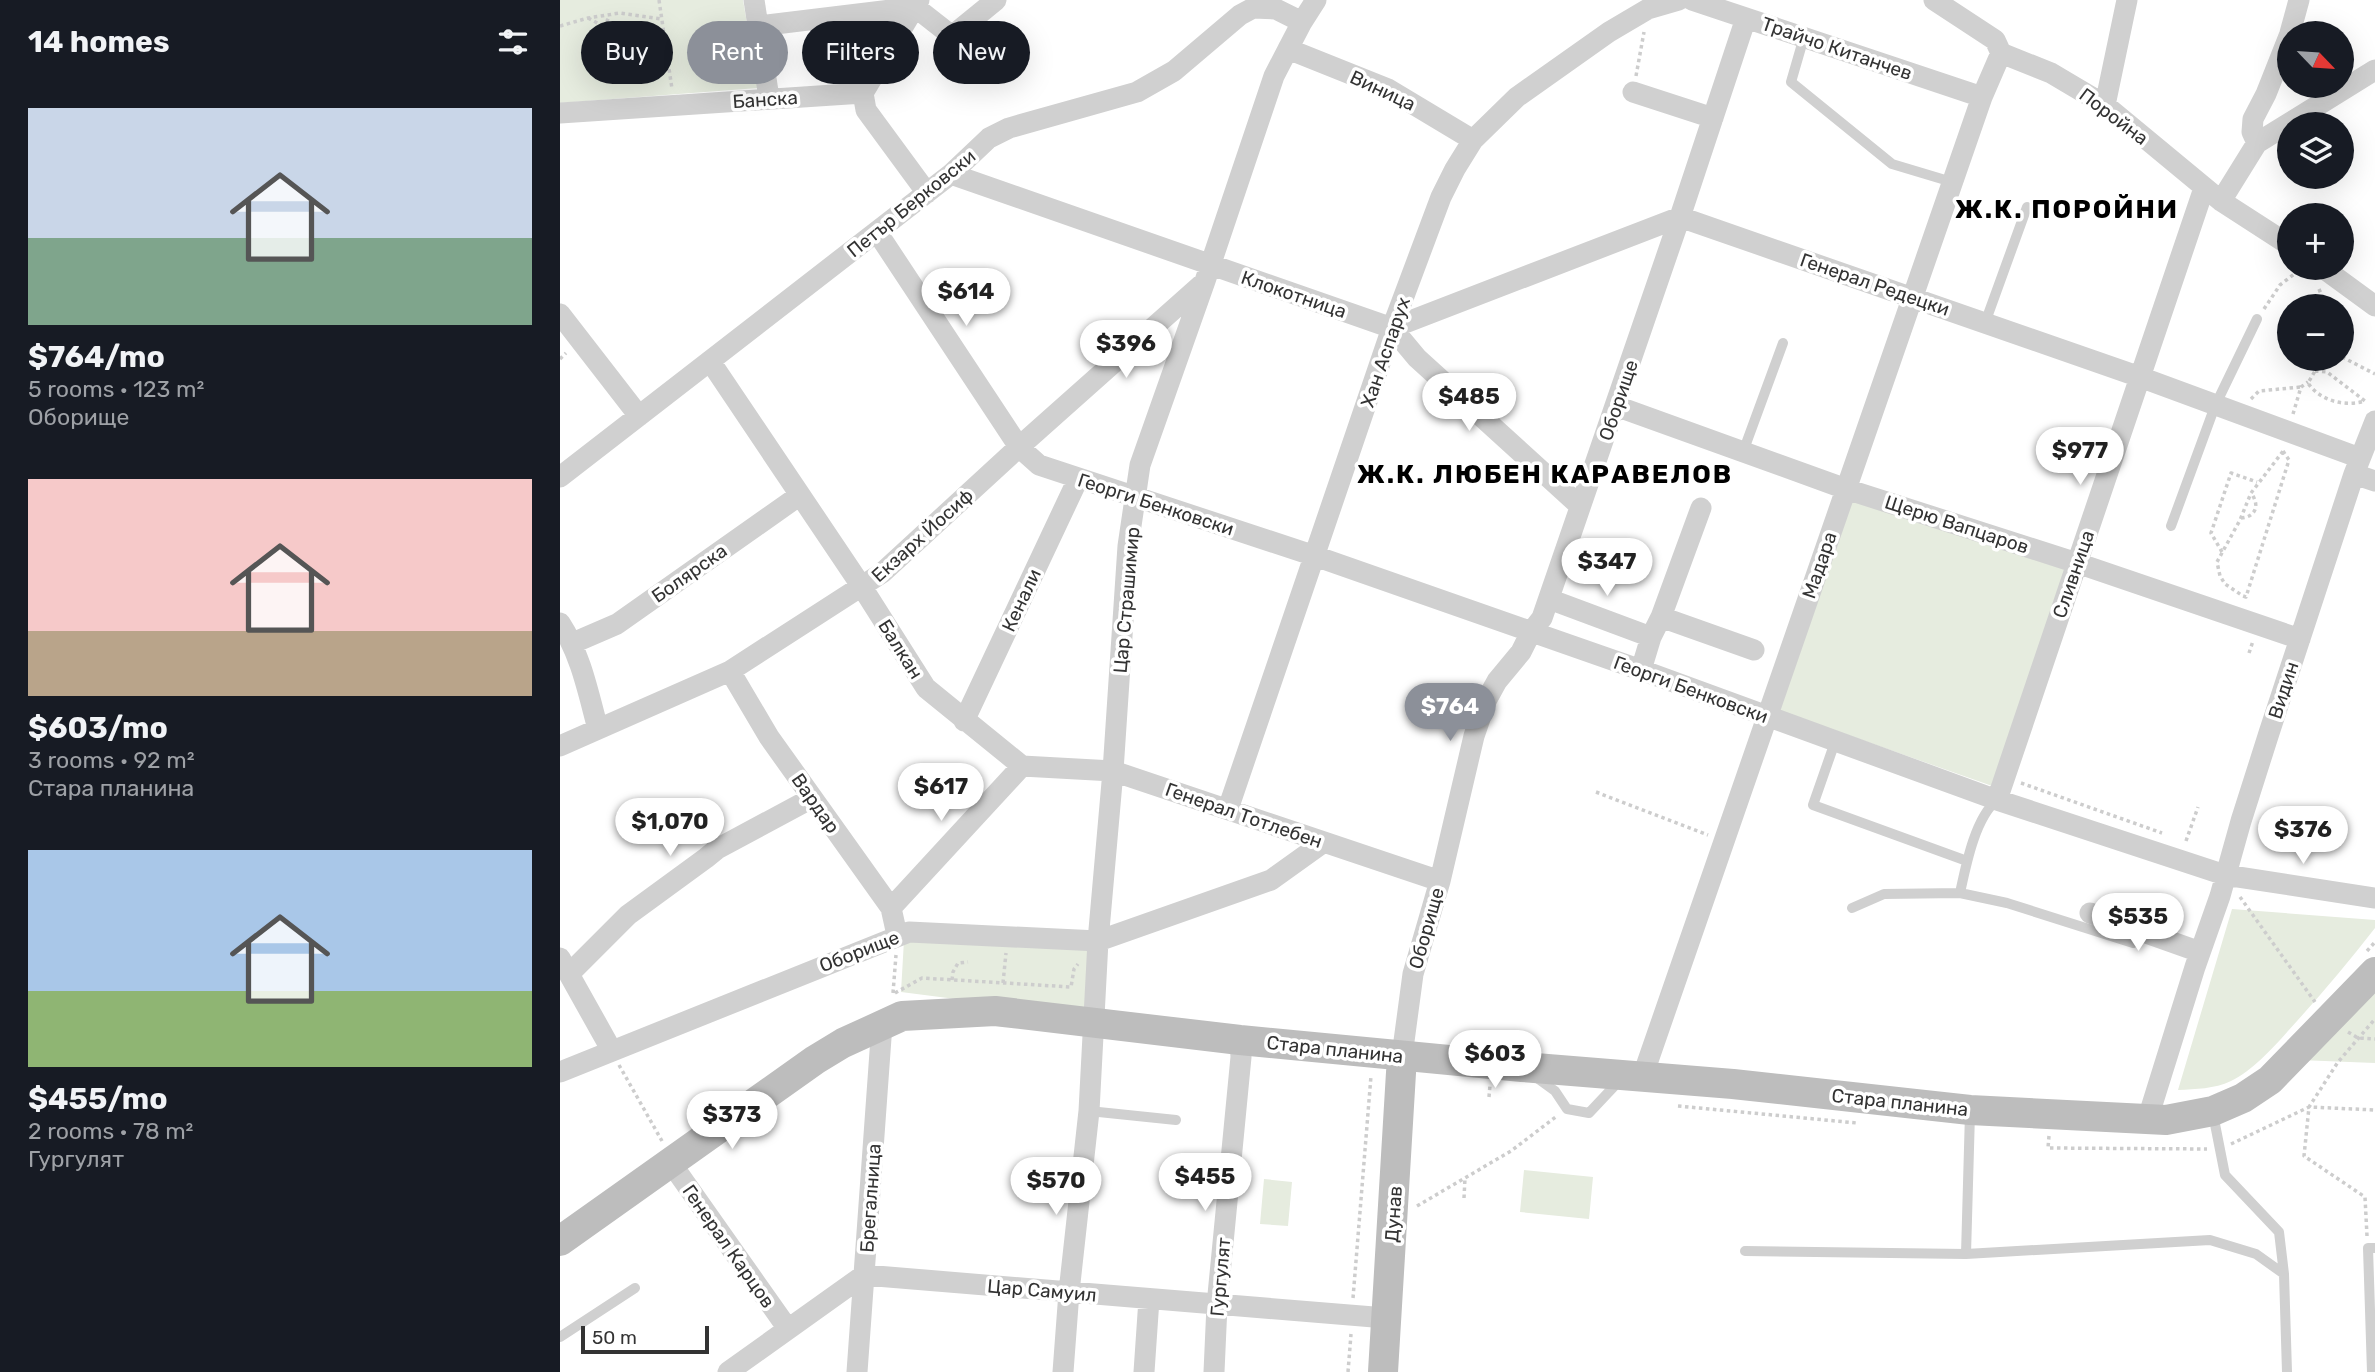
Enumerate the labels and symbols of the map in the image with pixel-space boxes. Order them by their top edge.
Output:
street label: Трайчо Китанчев [1759,12,1915,85]
north arrow [2277,21,2354,98]
street label: Виница [1346,65,1419,116]
street label: Поройна [2075,83,2153,150]
street label: Банска [732,86,798,113]
street label: Петър Берковски [843,145,980,262]
district label: Ж.К. ПОРОЙНИ [1955,194,2179,225]
street label: Генерал Редецки [1797,248,1952,321]
street label: Клокотница [1238,266,1350,323]
pin: $614 [925,268,1007,328]
street label: Хан Аспарух [1356,294,1415,410]
pin: $396 [1085,320,1167,380]
street label: Оборище [1594,357,1643,444]
pin: $485 [1428,374,1510,433]
pin: $977 [2039,428,2121,487]
district label: Ж.К. ЛЮБЕН КАРАВЕЛОВ [1357,459,1733,490]
street label: Георги Бенковски [1075,468,1237,541]
street label: Екзарх Йосиф [867,484,978,587]
street label: Щерю Вапцаров [1882,490,2032,559]
street label: Цар Страшимир [1109,526,1144,674]
street label: Сливница [2048,527,2099,621]
street label: Мадара [1797,529,1842,602]
pin: $347 [1566,538,1648,598]
street label: Болярска [647,539,731,608]
street label: Кенали [997,565,1046,635]
street label: Балкан [873,615,928,683]
street label: Георги Бенковски [1610,651,1771,728]
street label: Видин [2263,659,2303,722]
pin: $764 [1409,684,1491,743]
pin: $617 [900,764,982,823]
street label: Вардар [787,769,844,838]
street label: Генерал Тотлебен [1162,778,1325,853]
pin: $1,070 [613,798,727,858]
pin: $376 [2262,806,2344,866]
street label: Оборище [1404,885,1449,972]
pin: $535 [2097,894,2179,953]
street label: Оборище [816,926,902,977]
pin: $603 [1454,1030,1536,1090]
street label: Стара планина [1265,1031,1404,1068]
street label: Стара планина [1830,1084,1969,1121]
pin: $373 [691,1092,773,1151]
street label: Брегалница [855,1143,886,1253]
pin: $455 [1164,1154,1246,1213]
pin: $570 [1015,1158,1097,1217]
street label: Генерал Карцов [678,1180,780,1312]
street label: Дунав [1380,1185,1407,1243]
street label: Гургулят [1206,1236,1235,1318]
street label: Цар Самуил [986,1274,1098,1307]
scale bar [581,1323,709,1355]

